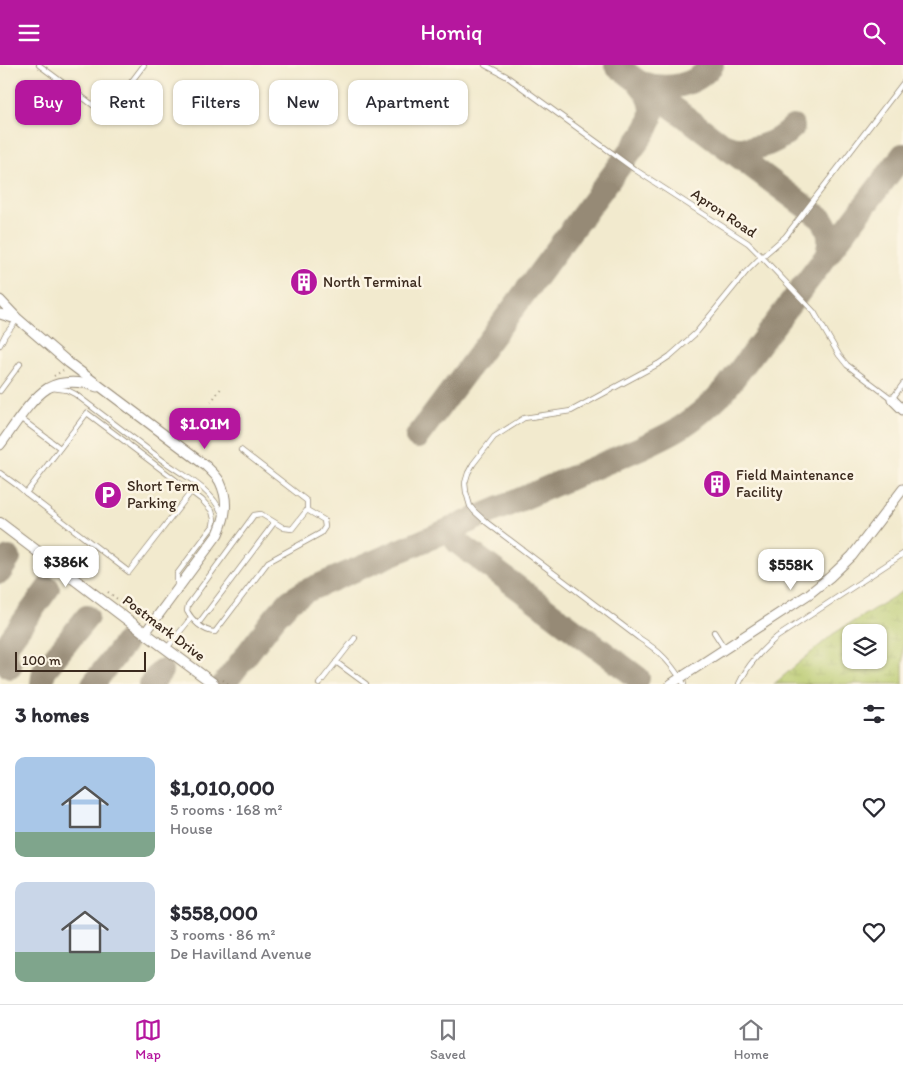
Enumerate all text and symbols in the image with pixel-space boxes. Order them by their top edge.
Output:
icon: menu [15,19,43,47]
text: Homiq [421,19,482,46]
icon: search [860,19,888,47]
chip: Buy [15,80,81,125]
chip: Rent [91,80,163,125]
chip: Filters [173,80,259,125]
chip: New [269,80,338,125]
chip: Apartment [348,80,468,125]
street label: Apron Road [688,184,761,242]
building icon: North Terminal [289,267,319,297]
place label: North Terminal [323,273,422,291]
pin: $1.01M [164,407,246,450]
text: $1.01M [180,414,230,433]
place label: Field Maintenance Facility [736,466,854,501]
building icon: Field Maintenance Facility [702,469,732,499]
place label: Short Term Parking [127,477,199,512]
parking icon: Short Term Parking [93,480,123,510]
pin: $386K [31,545,101,588]
pin: $558K [756,549,826,591]
text: $386K [44,552,88,571]
text: $558K [769,555,813,574]
street label: Postmark Drive [119,591,209,665]
map controls [842,624,887,669]
button: layers [842,624,887,669]
scale bar [15,649,146,672]
text: 100 m [22,652,61,669]
icon: filters [860,700,888,728]
text: 3 homes [15,702,90,727]
text: $1,010,000 [170,775,275,800]
icon: home [55,777,115,837]
icon: heart [860,793,888,821]
text: 5 rooms · 168 m² [170,800,283,819]
text: House [170,819,213,838]
text: $558,000 [170,900,258,925]
icon: home [55,902,115,962]
icon: heart [860,918,888,946]
text: 3 rooms · 86 m² [170,925,275,944]
text: De Havilland Avenue [170,944,312,963]
tab: Map [134,1016,162,1063]
tab: Saved [430,1016,466,1063]
tab: Home [734,1016,769,1063]

